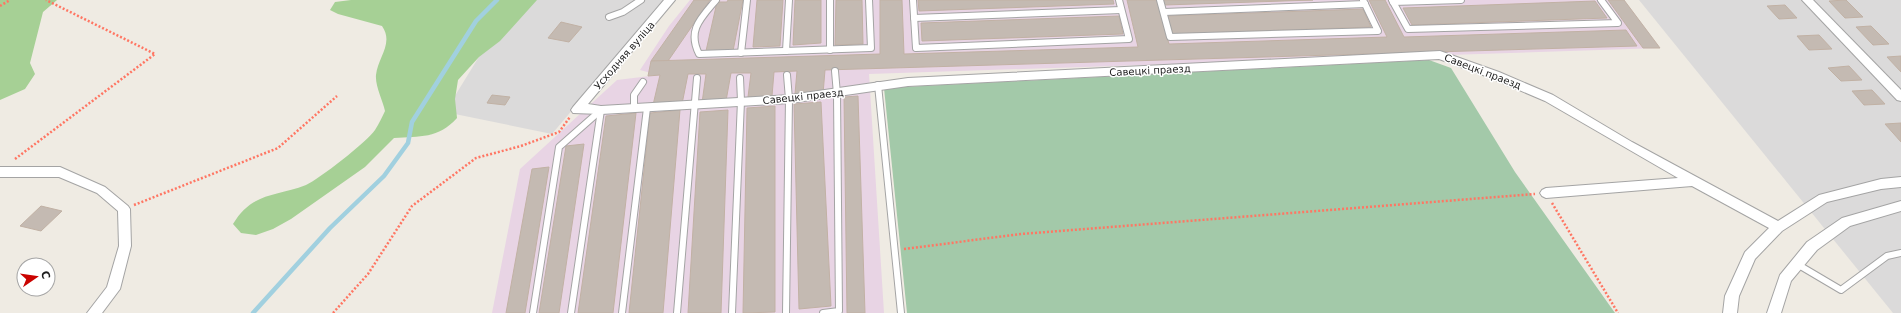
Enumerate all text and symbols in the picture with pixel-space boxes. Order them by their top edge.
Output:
street label: Усходняя вуліца [592,19,657,91]
street label: Савецкі праезд [1443,52,1523,91]
street label: Савецкі праезд [1109,63,1191,78]
street label: Савецкі праезд [762,87,844,106]
north arrow [16,257,56,297]
text: С [38,269,52,280]

